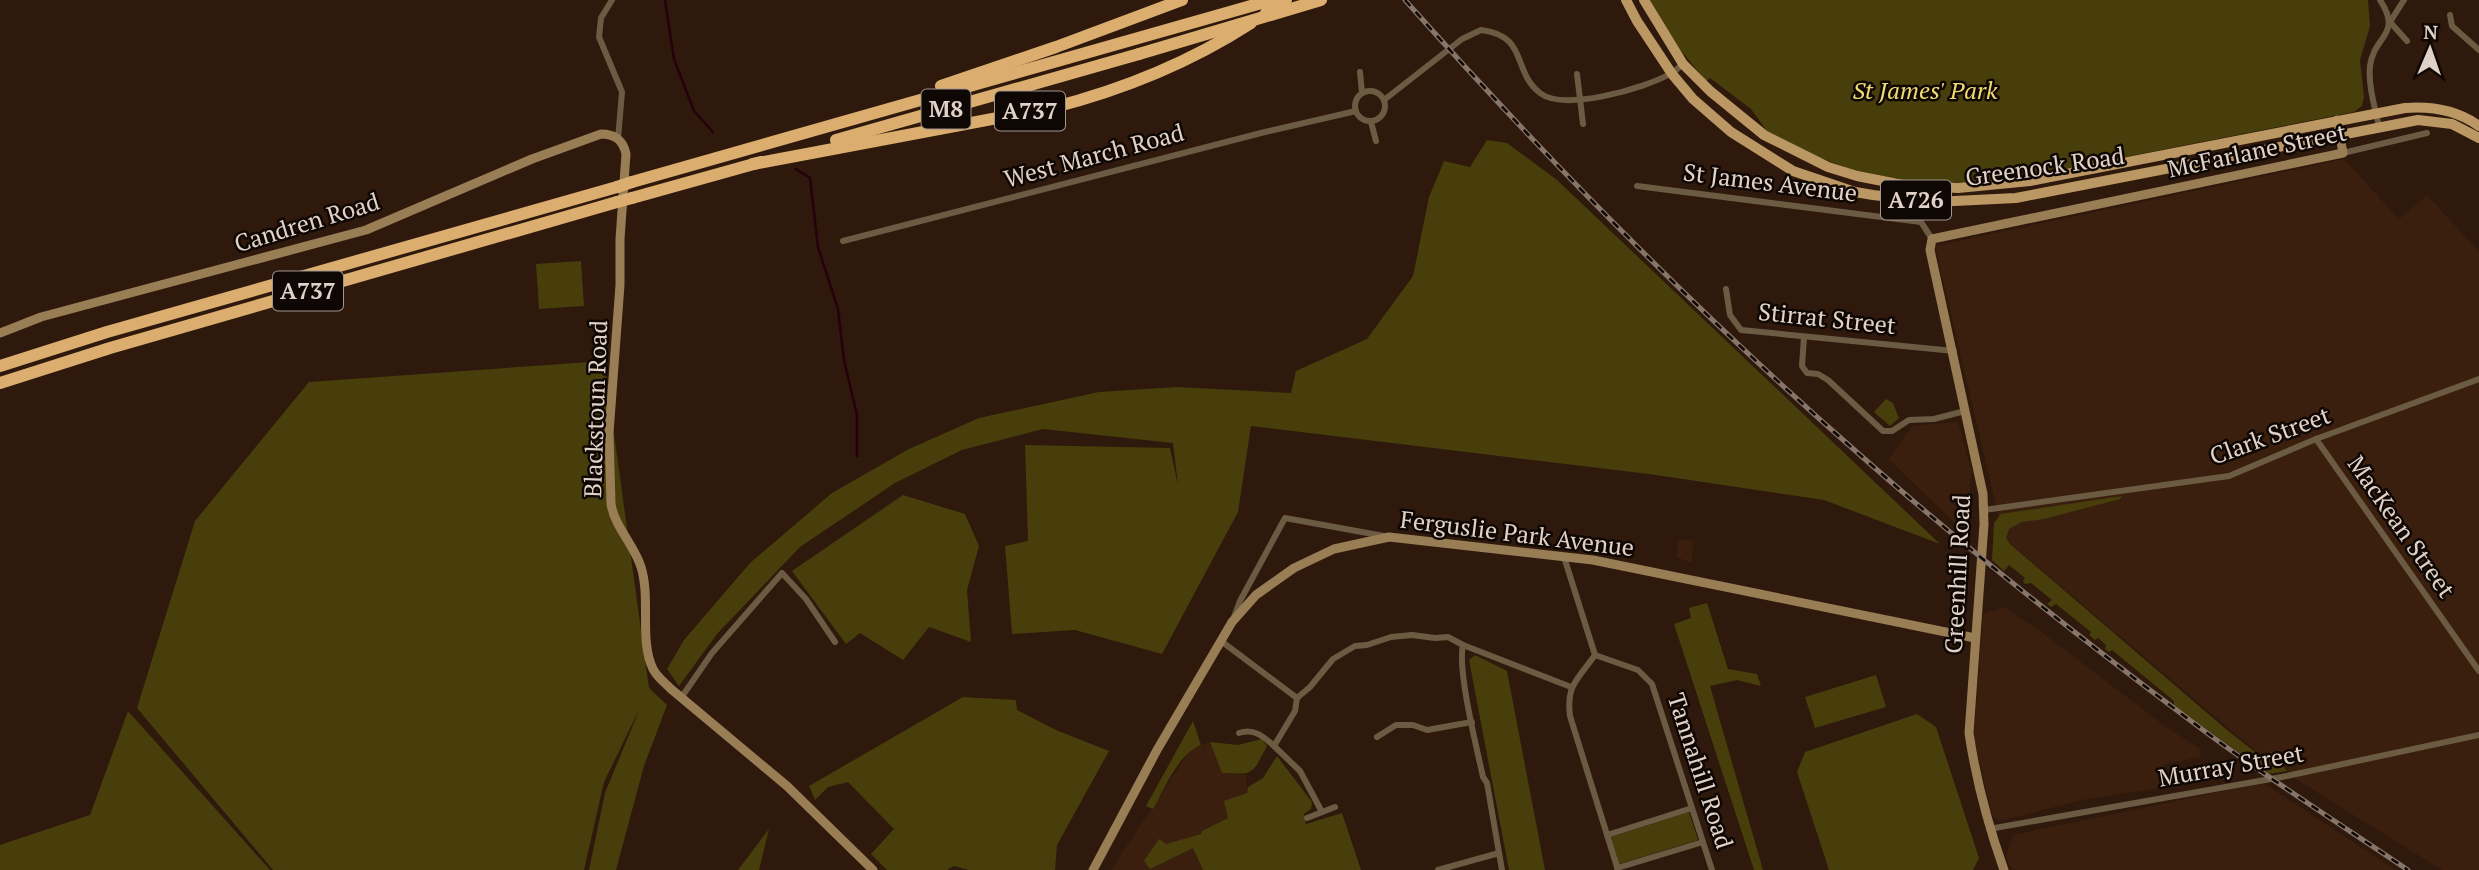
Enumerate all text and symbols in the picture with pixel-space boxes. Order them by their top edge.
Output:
north arrow [2395,14,2465,84]
text: N [2423,19,2439,44]
park label: St James' Park [1852,74,1998,106]
road number: M8 [922,90,970,128]
road number: A737 [995,92,1065,130]
street label: McFarlane Street [2164,115,2349,185]
street label: West March Road [1000,116,1187,194]
street label: Greenock Road [1963,139,2126,193]
street label: St James Avenue [1681,155,1859,209]
road number: A726 [1881,181,1951,220]
street label: Candren Road [230,185,383,259]
road number: A737 [273,272,343,310]
street label: Stirrat Street [1757,295,1898,341]
street label: Blackstoun Road [576,320,614,498]
street label: Clark Street [2205,398,2335,472]
street label: MacKean Street [2341,449,2463,604]
street label: Greenhill Road [1937,494,1977,654]
street label: Ferguslie Park Avenue [1398,503,1636,563]
street label: Tannahill Road [1661,689,1741,853]
street label: Murray Street [2156,736,2306,794]

